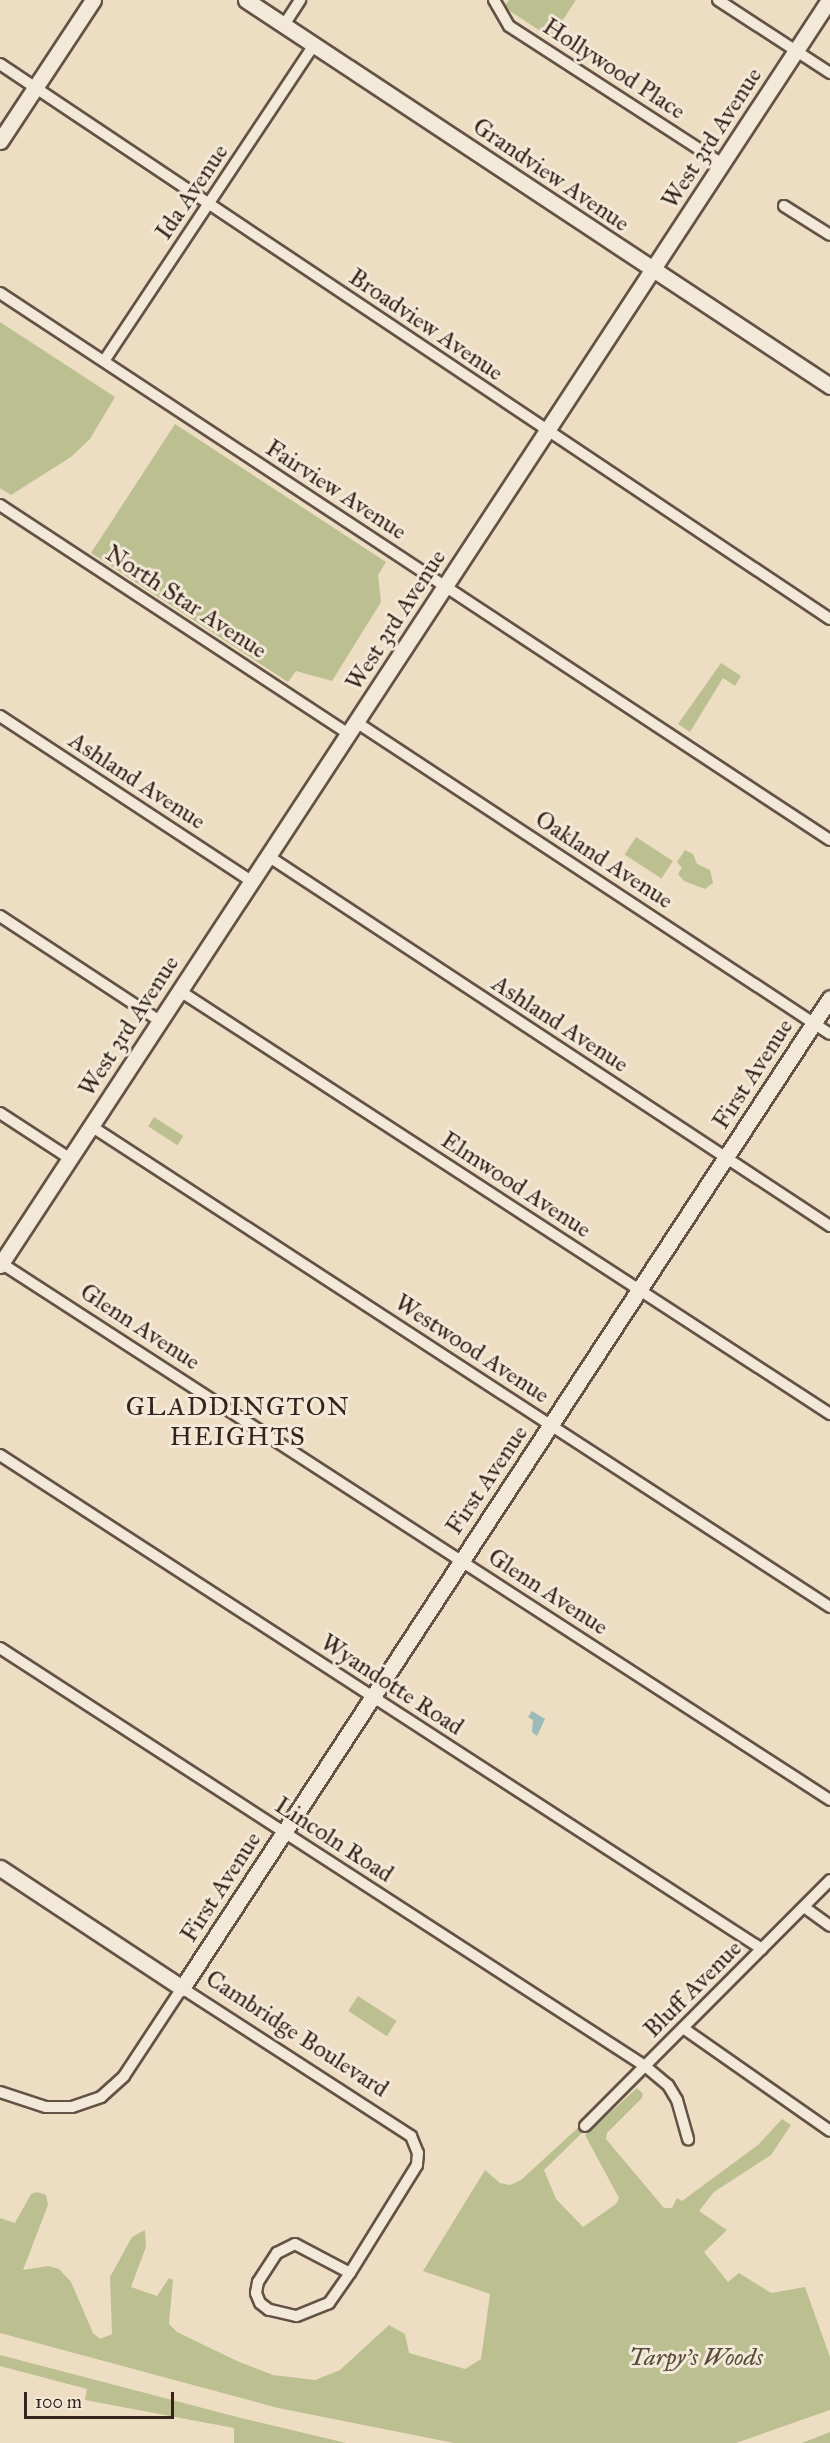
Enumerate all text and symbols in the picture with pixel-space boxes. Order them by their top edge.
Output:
street label: Hollywood Place [537,12,691,126]
street label: West 3rd Avenue [656,62,768,214]
street label: Grandview Avenue [467,112,635,238]
street label: Ida Avenue [150,139,234,245]
street label: Broadview Avenue [343,263,509,387]
street label: Fairview Avenue [260,434,412,546]
street label: North Star Avenue [100,539,272,665]
street label: West 3rd Avenue [340,544,452,696]
street label: Ashland Avenue [63,726,211,836]
street label: Oakland Avenue [530,805,678,915]
street label: West 3rd Avenue [73,950,185,1102]
street label: Ashland Avenue [486,969,634,1079]
street label: First Avenue [707,1013,799,1135]
street label: Elmwood Avenue [436,1126,596,1244]
street label: Glenn Avenue [75,1278,205,1376]
street label: Westwood Avenue [389,1288,555,1410]
district label: GLADDINGTON HEIGHTS [126,1391,350,1452]
street label: First Avenue [440,1420,534,1540]
street label: Glenn Avenue [483,1543,613,1641]
street label: Wyandotte Road [315,1628,469,1742]
street label: Lincoln Road [269,1791,399,1889]
street label: First Avenue [175,1826,267,1948]
street label: Bluff Avenue [638,1934,748,2044]
street label: Cambridge Boulevard [200,1964,394,2104]
park label: Tarpy's Woods [629,2344,763,2372]
scale bar [27,2380,177,2418]
text: 100 m [35,2391,82,2413]

